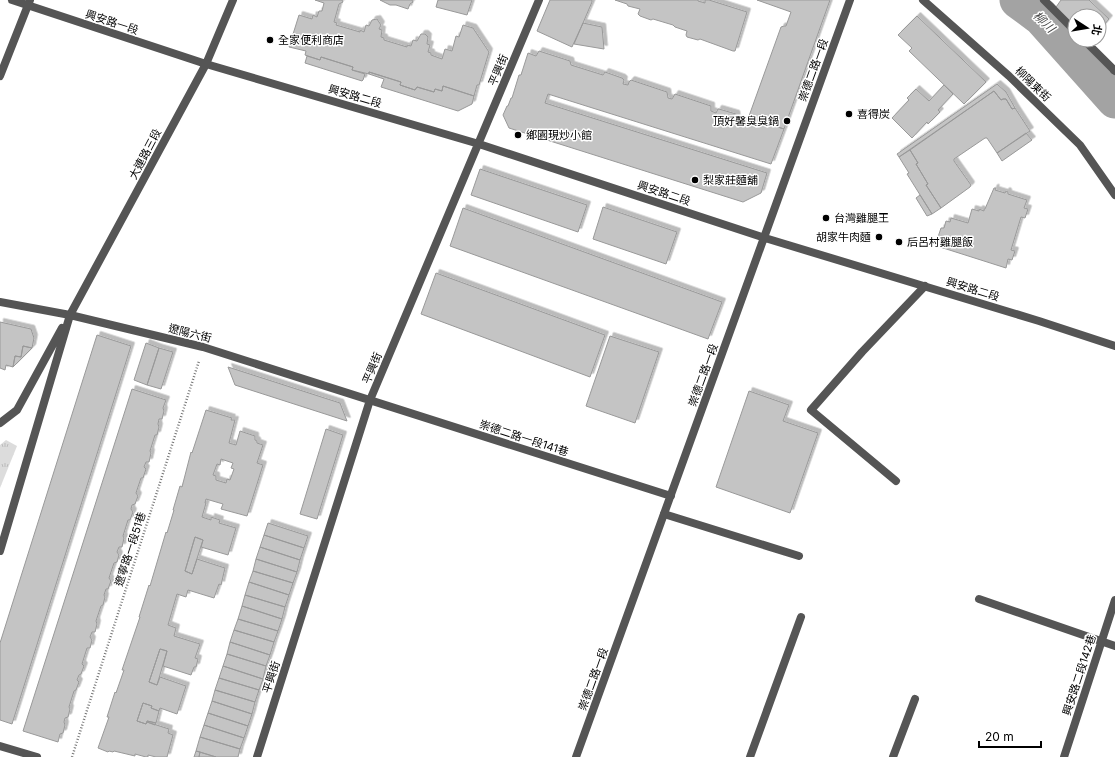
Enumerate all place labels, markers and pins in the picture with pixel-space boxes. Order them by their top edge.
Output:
place label: 全家便利商店 [278,33,344,47]
marker: 全家便利商店 [265,35,275,45]
place label: 喜得炭 [857,107,890,121]
marker: 喜得炭 [844,109,854,119]
place label: 頂好馨臭臭鍋 [713,114,779,128]
marker: 頂好馨臭臭鍋 [782,116,792,126]
place label: 鄉園現炒小館 [526,128,592,142]
marker: 鄉園現炒小館 [513,130,523,140]
place label: 梨家莊麵舖 [703,173,758,187]
marker: 梨家莊麵舖 [690,175,700,185]
place label: 台灣雞腿王 [834,211,889,225]
marker: 台灣雞腿王 [821,213,831,223]
place label: 胡家牛肉麵 [816,230,871,244]
marker: 胡家牛肉麵 [874,232,884,242]
place label: 后呂村雞腿飯 [907,235,973,249]
marker: 后呂村雞腿飯 [894,237,904,247]

